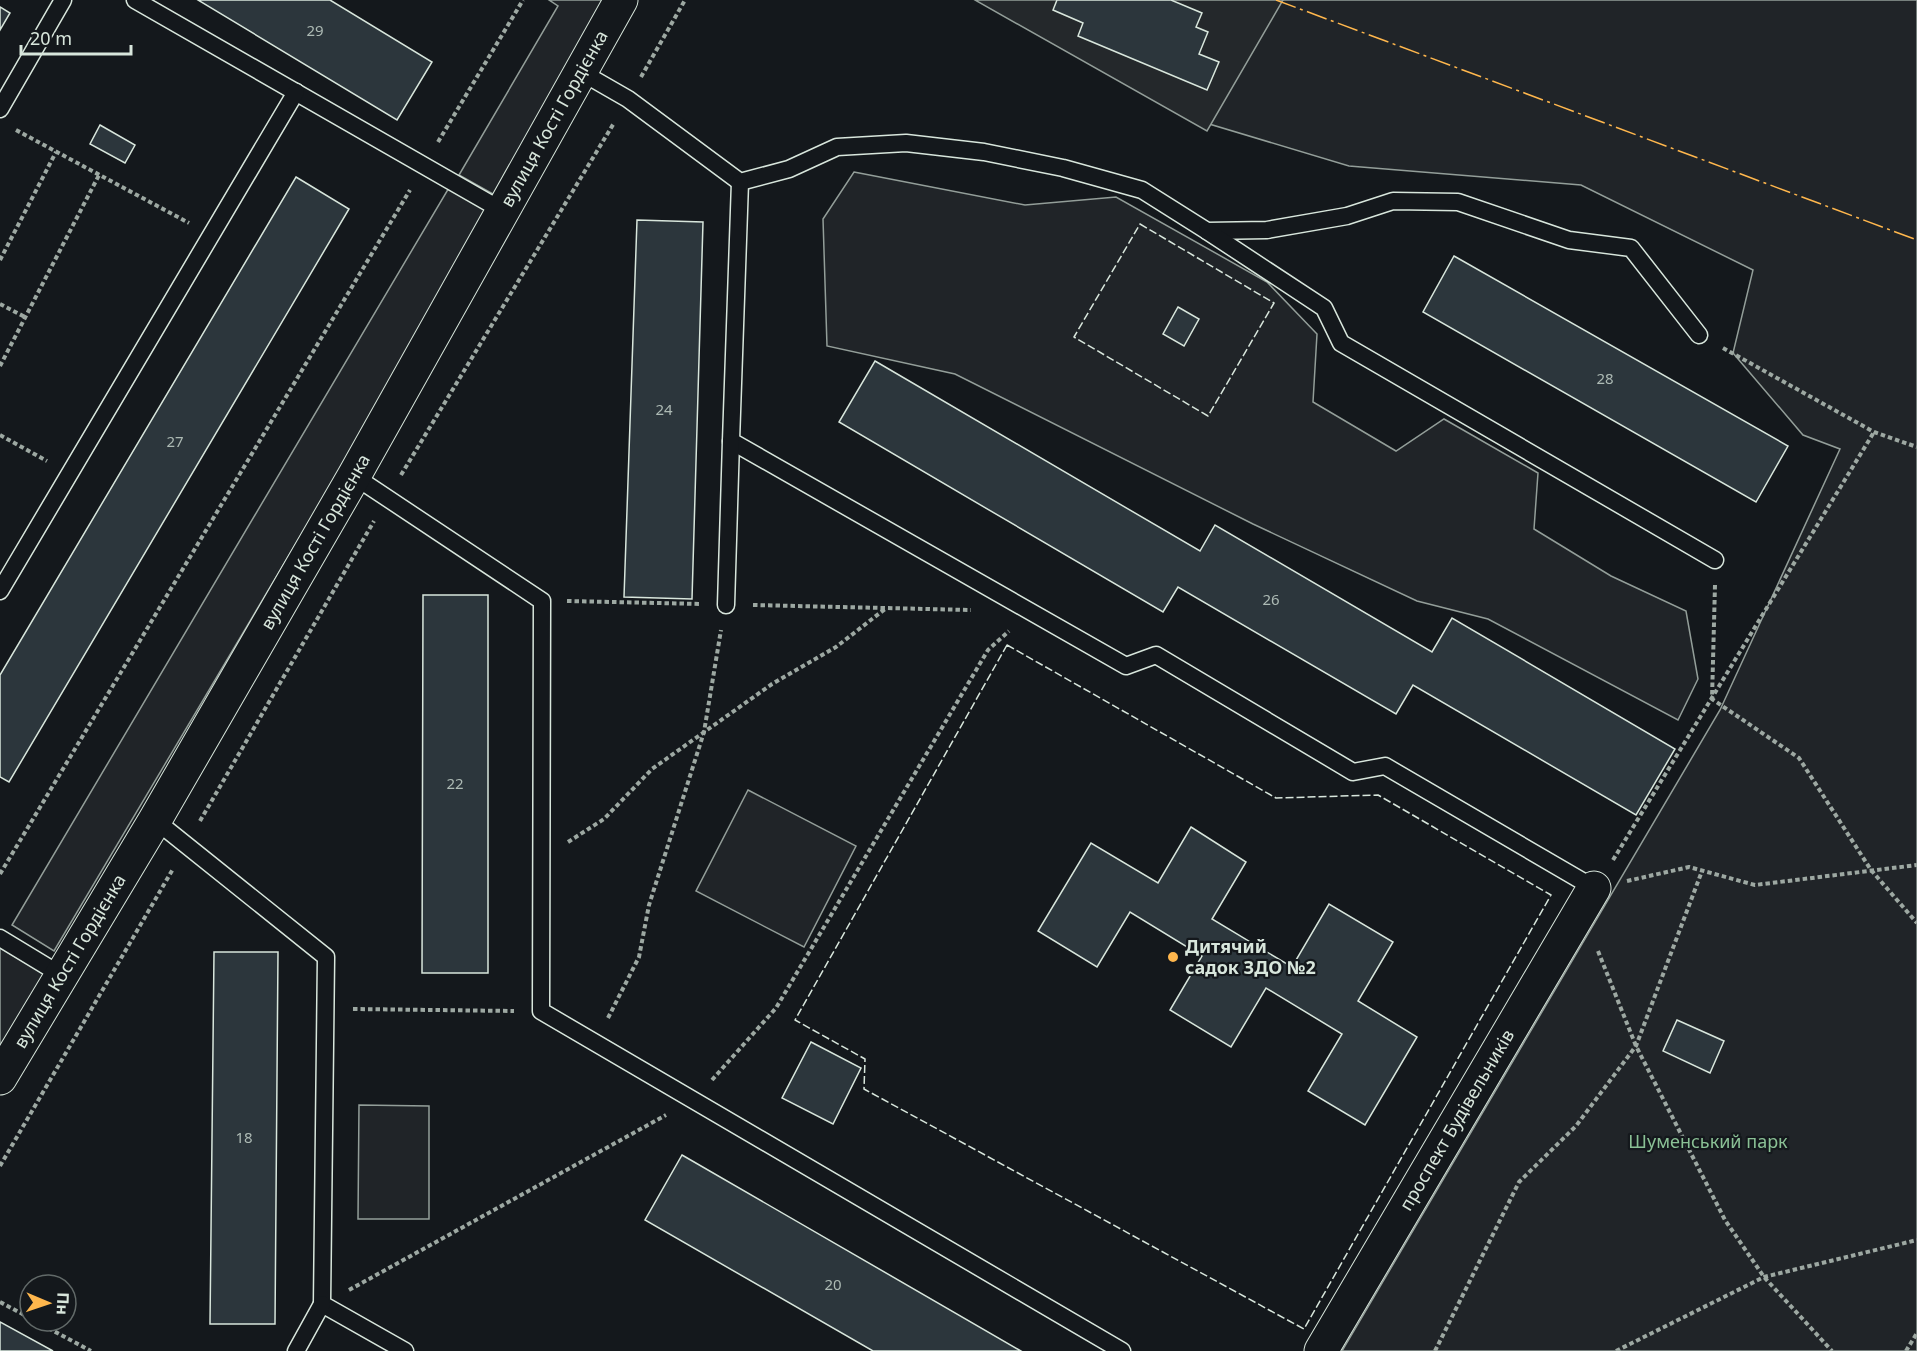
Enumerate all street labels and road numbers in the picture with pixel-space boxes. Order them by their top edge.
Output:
street label: вулиця Кості Гордієнка [494,26,613,211]
street label: вулиця Кості Гордієнка [255,449,375,634]
street label: вулиця Кості Гордієнка [8,869,131,1052]
street label: проспект Будівельників [1393,1024,1519,1215]

